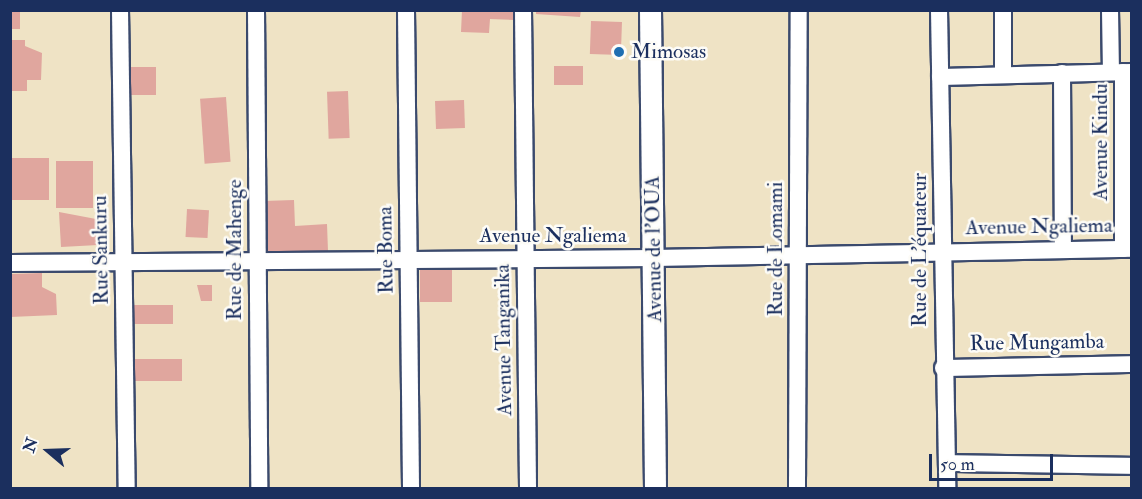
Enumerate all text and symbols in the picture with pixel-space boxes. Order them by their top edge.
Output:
place label: Mimosas [631,39,706,65]
marker: Mimosas [612,45,626,59]
street label: Avenue Kindu [1088,83,1114,201]
street label: Rue de L'équateur [907,173,933,327]
street label: Avenue de l’OUA [640,175,668,323]
street label: Rue de Mahenge [222,180,248,320]
street label: Rue de Lomami [763,182,789,316]
street label: Rue Sankuru [87,195,115,305]
street label: Rue Boma [373,206,399,294]
street label: Avenue Ngaliema [965,213,1113,241]
street label: Avenue Ngaliema [479,223,627,249]
street label: Avenue Tanganika [490,264,518,416]
street label: Rue Mungamba [969,329,1105,357]
north arrow [18,421,78,481]
text: N [19,435,43,455]
scale bar [932,442,1056,480]
text: 50 m [940,453,975,476]

